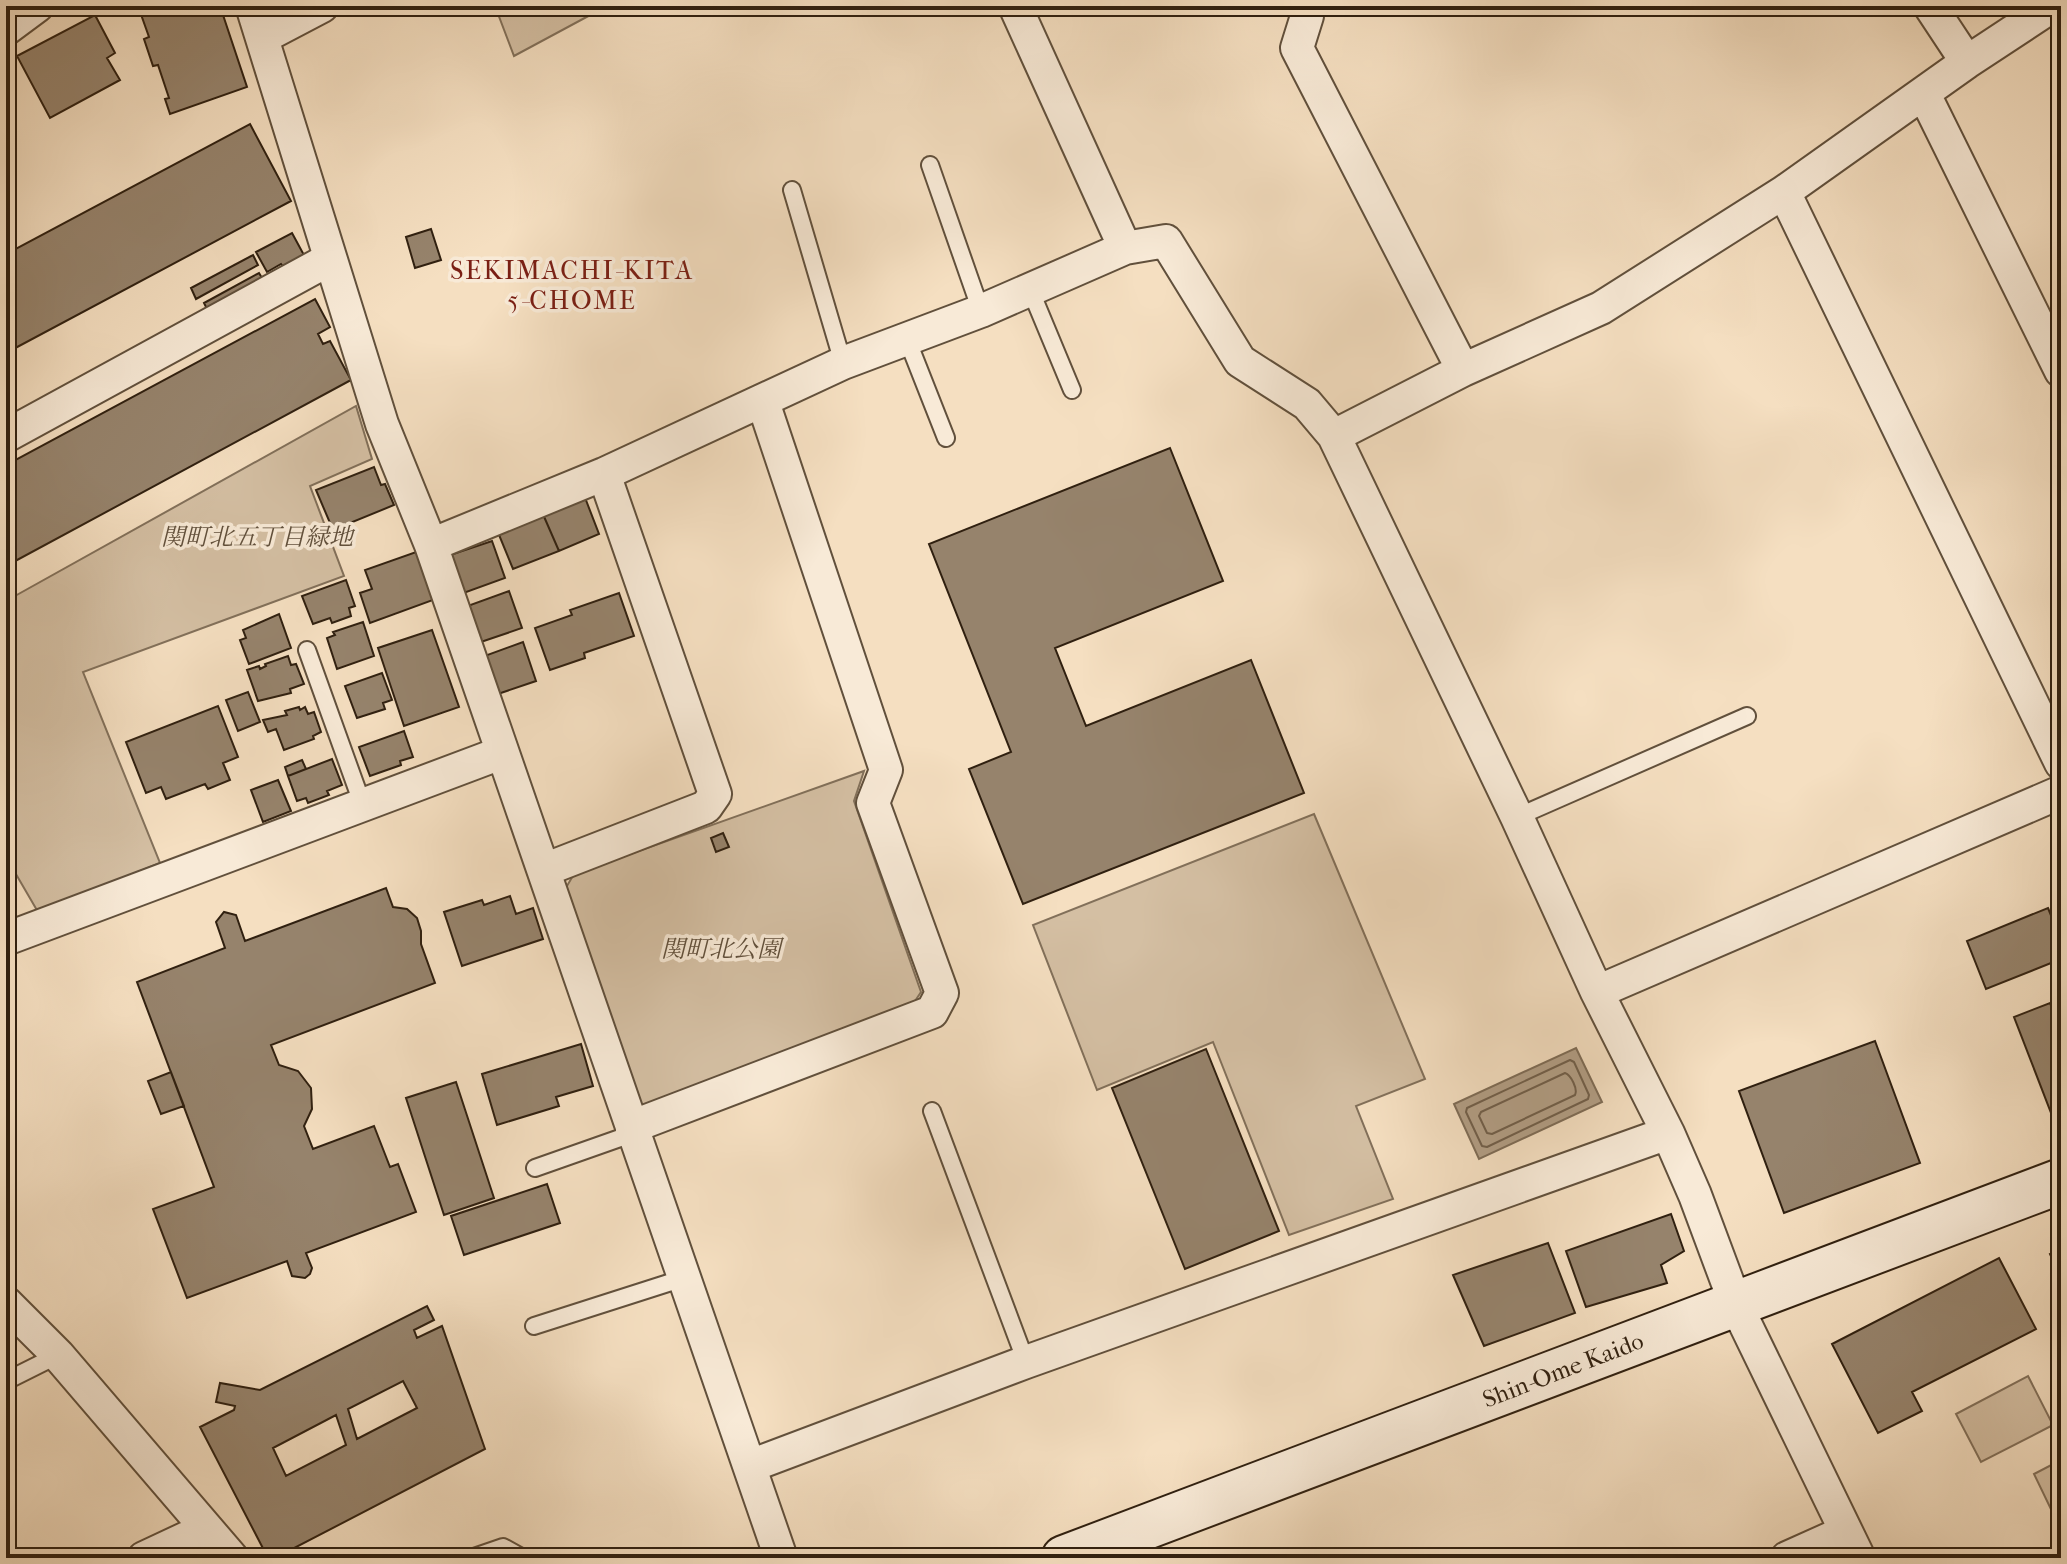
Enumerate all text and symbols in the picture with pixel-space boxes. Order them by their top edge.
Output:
district label: SEKIMACHI-KITA 5-CHOME [450,255,694,316]
park label: 関町北五丁目緑地 [161,523,356,551]
park label: 関町北公園 [661,935,785,963]
street label: Shin-Ome Kaido [1479,1326,1647,1414]

